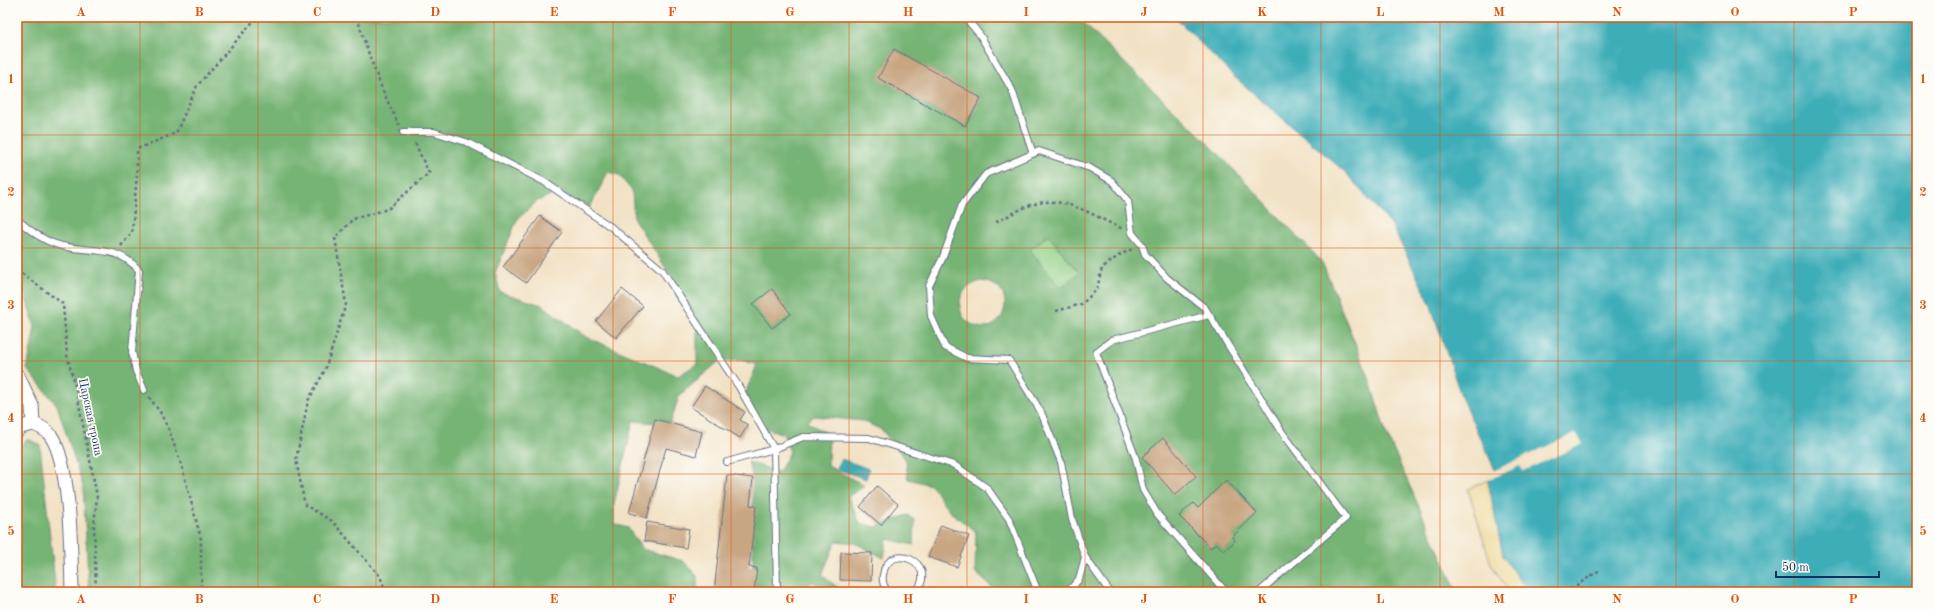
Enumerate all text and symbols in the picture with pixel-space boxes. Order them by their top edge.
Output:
text: A [76,6,86,19]
text: B [194,6,204,19]
text: C [313,6,321,19]
text: D [430,6,440,19]
text: E [550,6,559,19]
text: F [668,6,677,19]
text: G [785,6,795,19]
text: H [903,6,914,19]
text: I [1023,6,1029,19]
text: J [1140,6,1148,19]
text: K [1257,6,1267,19]
text: L [1376,6,1385,19]
text: M [1493,6,1505,19]
text: N [1612,6,1622,19]
text: O [1730,6,1740,19]
text: P [1848,6,1858,19]
text: 1 [7,73,15,86]
text: 1 [1919,73,1927,86]
text: 2 [7,186,15,199]
text: 2 [1919,186,1927,199]
text: 3 [7,299,15,312]
text: 3 [1919,299,1927,312]
street label: Царская тропа [76,377,104,457]
text: 4 [7,412,15,425]
text: 4 [1919,412,1927,425]
text: 5 [7,525,15,538]
text: 5 [1919,525,1927,538]
scale bar [1776,553,1879,579]
text: 50 m [1782,561,1809,574]
text: A [76,593,86,606]
text: B [194,593,204,606]
text: C [313,593,321,606]
text: D [430,593,440,606]
text: E [550,593,559,606]
text: F [668,593,677,606]
text: G [785,593,795,606]
text: H [903,593,914,606]
text: I [1023,593,1029,606]
text: J [1140,593,1148,606]
text: K [1257,593,1267,606]
text: L [1376,593,1385,606]
text: M [1493,593,1505,606]
text: N [1612,593,1622,606]
text: O [1730,593,1740,606]
text: P [1848,593,1858,606]

